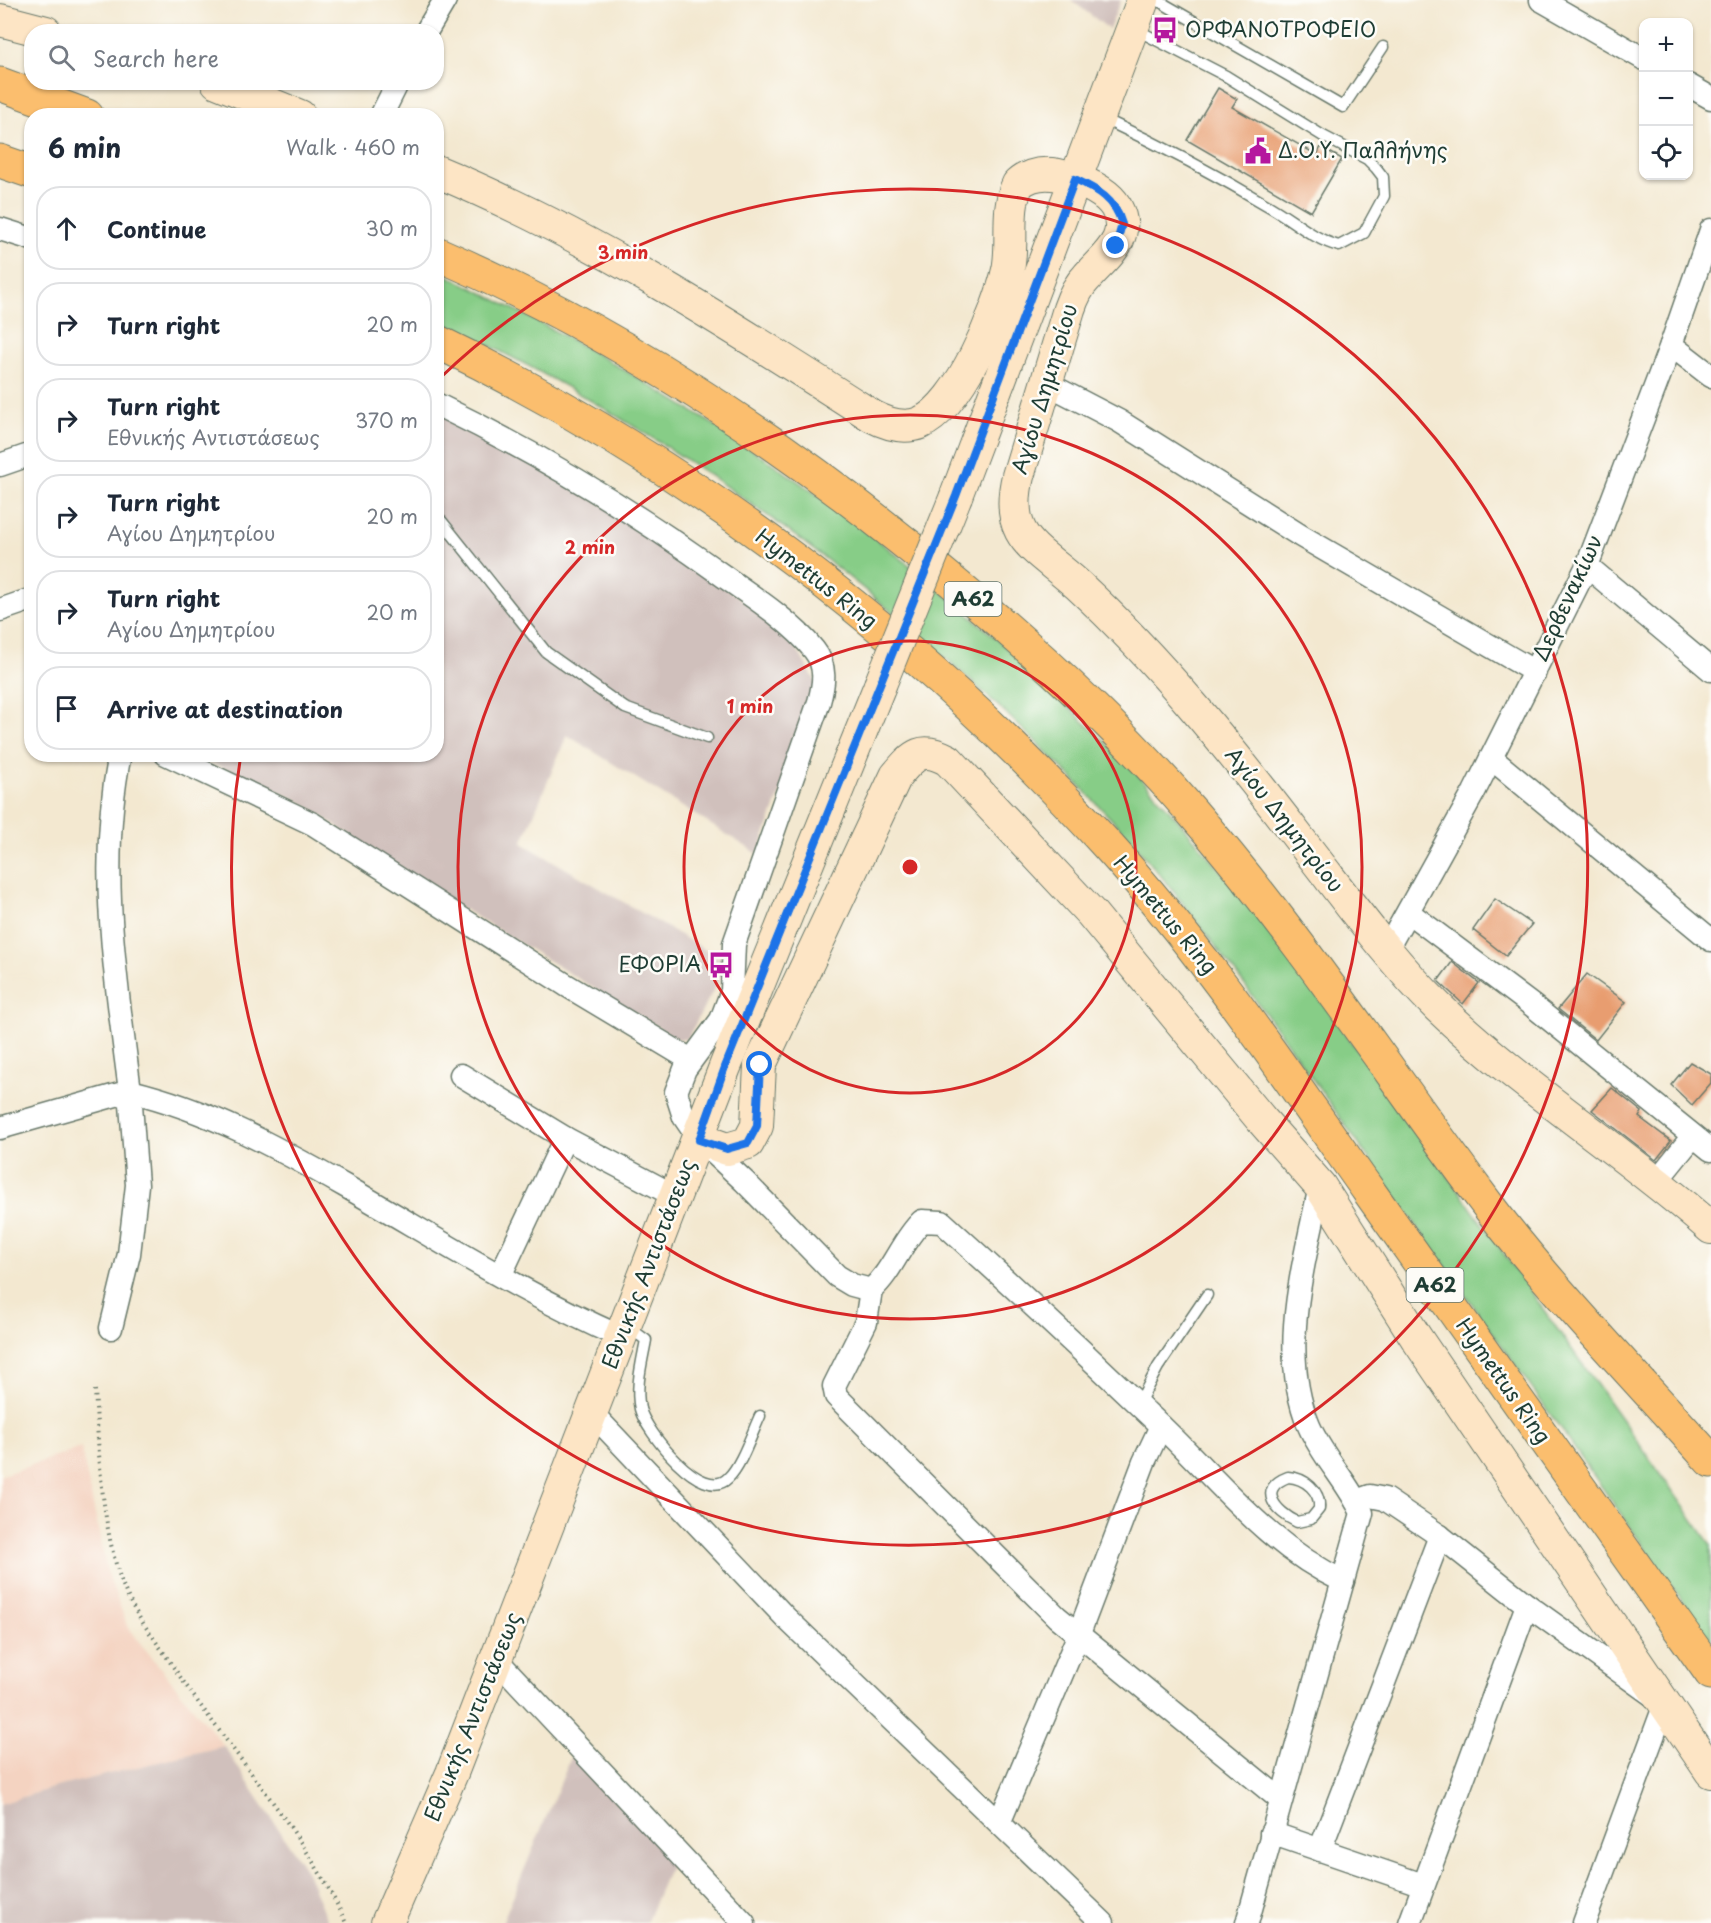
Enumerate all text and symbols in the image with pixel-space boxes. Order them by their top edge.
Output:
place label: ΟΡΦΑΝΟΤΡΟΦΕΙΟ [1185,12,1376,44]
bus stop icon: ΟΡΦΑΝΟΤΡΟΦΕΙΟ [1150,15,1180,45]
map controls [1639,18,1693,180]
button: + [1639,18,1693,72]
search box [24,24,444,90]
icon: search [45,41,78,74]
text: Search here [93,41,219,74]
button: − [1639,72,1693,126]
button: locate [1639,126,1693,180]
text: 6 min [48,128,121,167]
text: Walk · 460 m [286,132,420,162]
place label: Δ.Ο.Υ. Παλλήνης [1278,133,1448,165]
public building icon: Δ.Ο.Υ. Παλλήνης [1243,136,1273,166]
icon: ahead [50,212,83,245]
text: Continue [107,212,206,245]
text: 30 m [365,213,418,243]
route end [1102,232,1128,258]
text: 3 min [598,238,648,265]
street label: Αγίου Δημητρίου [1002,299,1084,478]
icon: right [50,308,83,341]
text: Turn right [107,308,220,341]
text: 20 m [366,309,418,339]
text: Turn right [107,389,220,422]
icon: right [50,404,83,437]
text: 370 m [355,405,418,435]
text: Εθνικής Αντιστάσεως [107,422,320,452]
text: Turn right [107,485,220,518]
icon: right [50,500,83,533]
text: 20 m [366,501,418,531]
text: Αγίου Δημητρίου [107,518,275,548]
street label: Hymettus Ring [749,520,885,635]
street label: Δερβενακίων [1523,529,1609,666]
text: 2 min [565,533,615,560]
text: Turn right [107,581,220,614]
road number: Α62 [944,582,1002,616]
icon: right [50,596,83,629]
text: 20 m [366,597,418,627]
text: Αγίου Δημητρίου [107,614,275,644]
icon: arrive [50,692,83,725]
text: Arrive at destination [107,692,343,725]
text: 1 min [727,692,773,719]
street label: Αγίου Δημητρίου [1219,739,1353,898]
street label: Hymettus Ring [1107,847,1226,980]
centre of rings [900,857,920,877]
place label: ΕΦΟΡΙΑ [619,947,701,979]
bus stop icon: ΕΦΟΡΙΑ [706,950,736,980]
route start [746,1051,772,1077]
street label: Εθνικής Αντιστάσεως [592,1153,702,1373]
road number: Α62 [1406,1268,1464,1302]
street label: Hymettus Ring [1449,1310,1560,1449]
street label: Εθνικής Αντιστάσεως [414,1607,528,1826]

